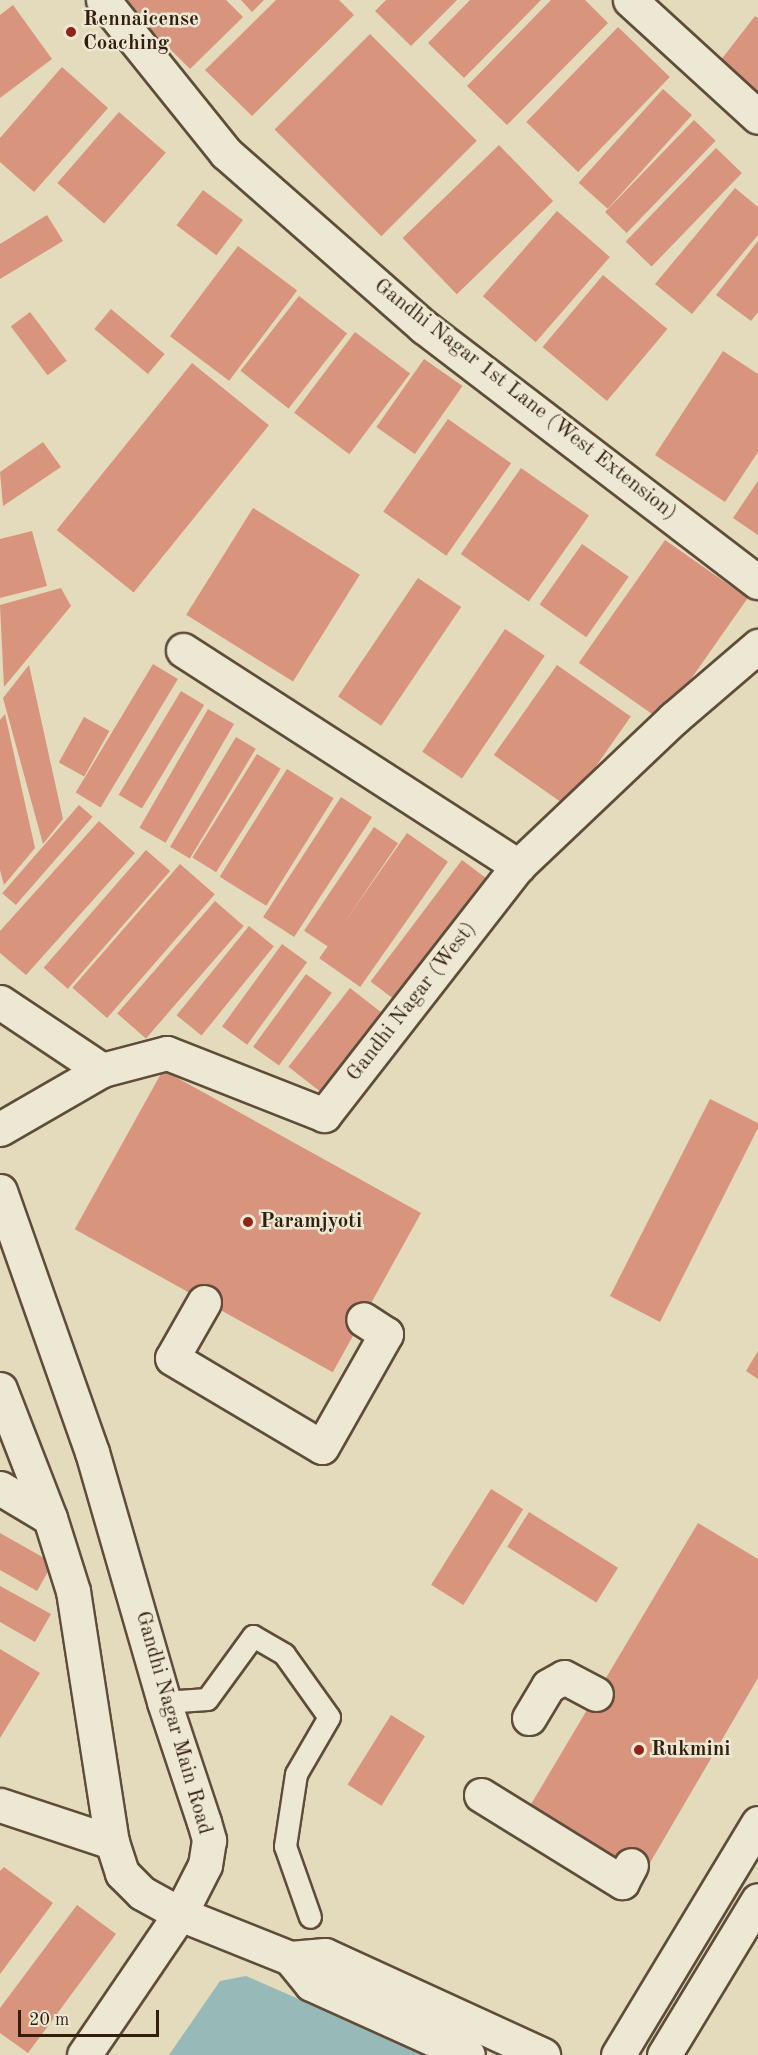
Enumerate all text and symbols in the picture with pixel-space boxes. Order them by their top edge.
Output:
place label: Rennaicense Coaching [83,7,199,57]
marker: Rennaicense Coaching [64,25,78,39]
street label: Gandhi Nagar 1st Lane (West Extension) [368,274,682,526]
street label: Gandhi Nagar (West) [342,917,482,1087]
place label: Paramjyoti [260,1209,362,1235]
marker: Paramjyoti [241,1215,255,1229]
street label: Gandhi Nagar Main Road [129,1608,217,1838]
place label: Rukmini [651,1737,731,1763]
marker: Rukmini [632,1743,646,1757]
scale bar [21,1998,162,2036]
text: 20 m [29,2011,69,2029]

